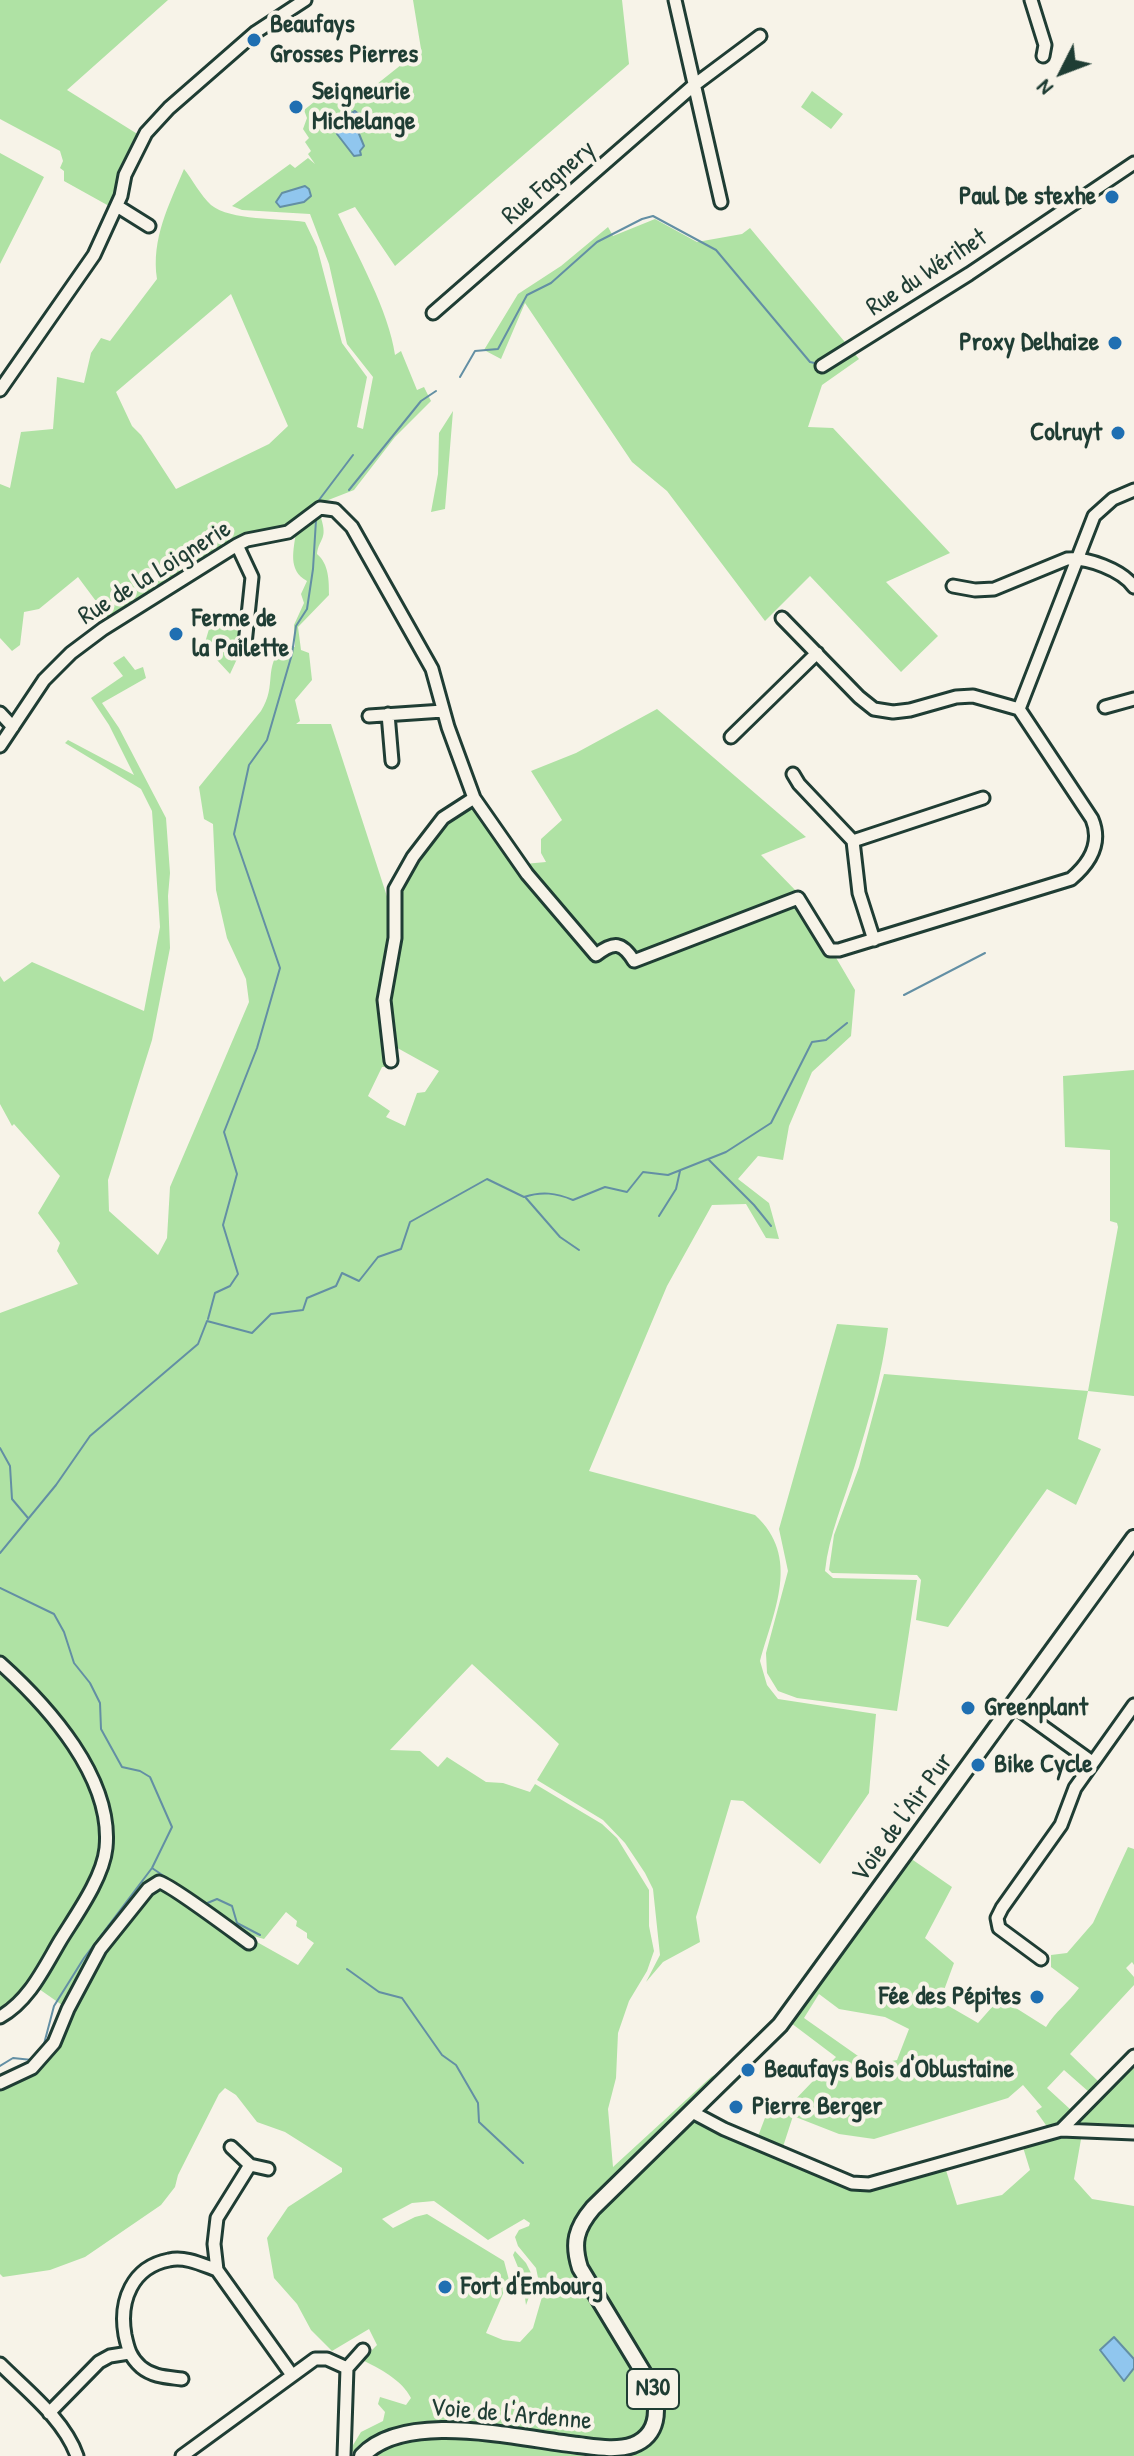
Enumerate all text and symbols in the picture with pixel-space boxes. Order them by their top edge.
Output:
place label: Beaufays Grosses Pierres [270,9,418,70]
marker: Beaufays Grosses Pierres [245,31,263,49]
north arrow [1022,32,1102,112]
text: N [1029,74,1059,102]
place label: Seigneurie Michelange [312,76,415,138]
marker: Seigneurie Michelange [287,98,305,116]
street label: Rue Fagnery [496,134,602,232]
place label: Paul De stexhe [959,181,1096,213]
marker: Paul De stexhe [1103,188,1121,206]
street label: Rue du Wérihet [861,222,993,324]
place label: Proxy Delhaize [959,327,1099,359]
marker: Proxy Delhaize [1106,334,1124,352]
place label: Colruyt [1030,417,1102,449]
marker: Colruyt [1109,424,1127,442]
street label: Rue de la Loignerie [73,514,237,632]
place label: Ferme de la Pailette [192,603,289,664]
marker: Ferme de la Pailette [167,625,185,643]
place label: Greenplant [984,1692,1088,1724]
marker: Greenplant [959,1699,977,1717]
street label: Voie de l'Air Pur [846,1747,960,1889]
place label: Bike Cycle [994,1749,1093,1781]
marker: Bike Cycle [969,1756,987,1774]
place label: Fée des Pépites [879,1981,1021,2013]
marker: Fée des Pépites [1028,1988,1046,2006]
place label: Beaufays Bois d'Oblustaine [764,2054,1014,2086]
marker: Beaufays Bois d'Oblustaine [739,2061,757,2079]
place label: Pierre Berger [752,2091,882,2123]
marker: Pierre Berger [727,2098,745,2116]
place label: Fort d'Embourg [461,2271,603,2303]
marker: Fort d'Embourg [436,2278,454,2296]
road number: N30 [627,2369,679,2409]
street label: Voie de l'Ardenne [429,2392,593,2438]

